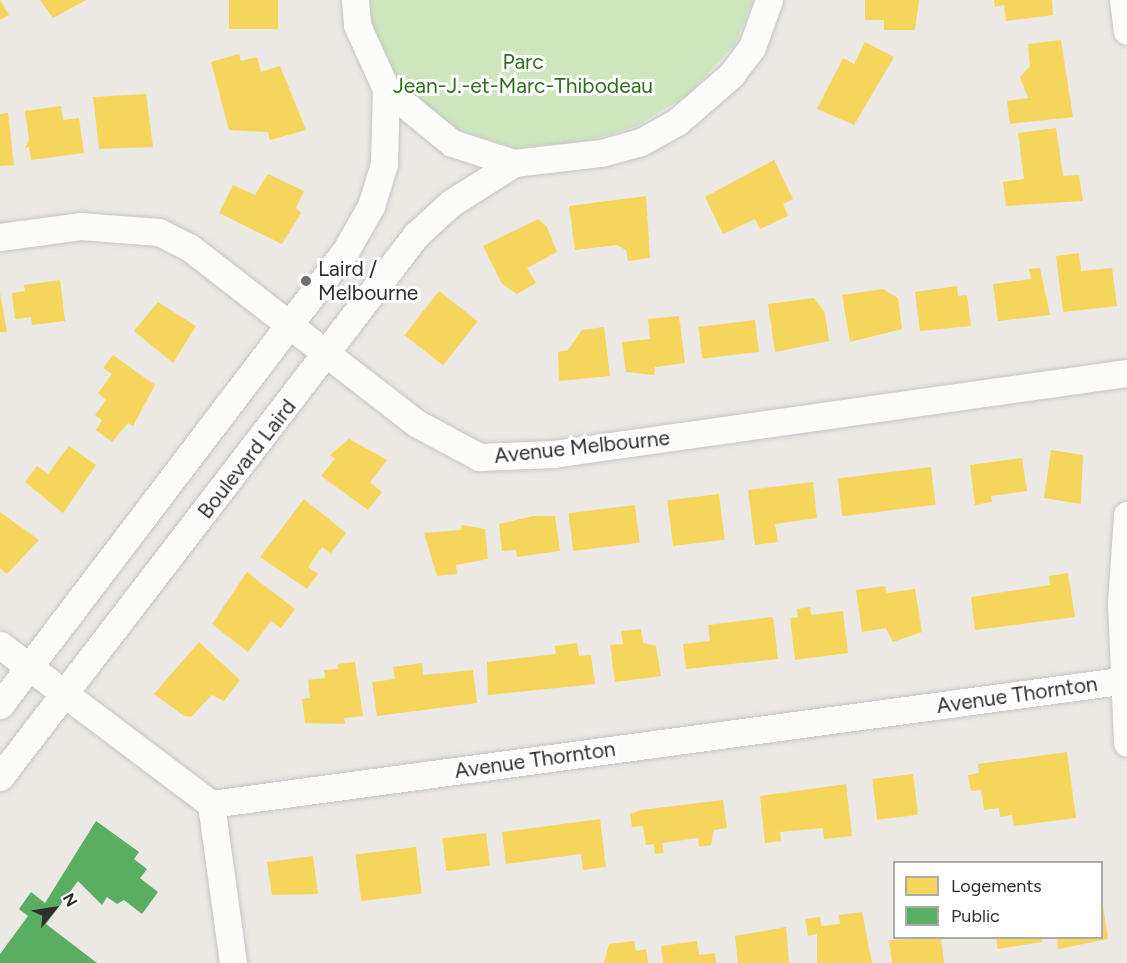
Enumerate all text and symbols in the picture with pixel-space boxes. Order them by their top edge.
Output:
park label: Parc Jean-J.-et-Marc-Thibodeau [393,49,653,99]
place label: Laird / Melbourne [318,256,418,306]
marker: Laird / Melbourne [299,274,313,288]
street label: Boulevard Laird [193,394,301,524]
street label: Avenue Melbourne [493,425,671,469]
street label: Avenue Thornton [935,671,1099,719]
street label: Avenue Thornton [453,736,617,784]
legend [893,861,1103,939]
text: Logements [951,875,1042,897]
north arrow [24,879,84,939]
text: N [59,890,81,910]
text: Public [951,905,1000,927]

